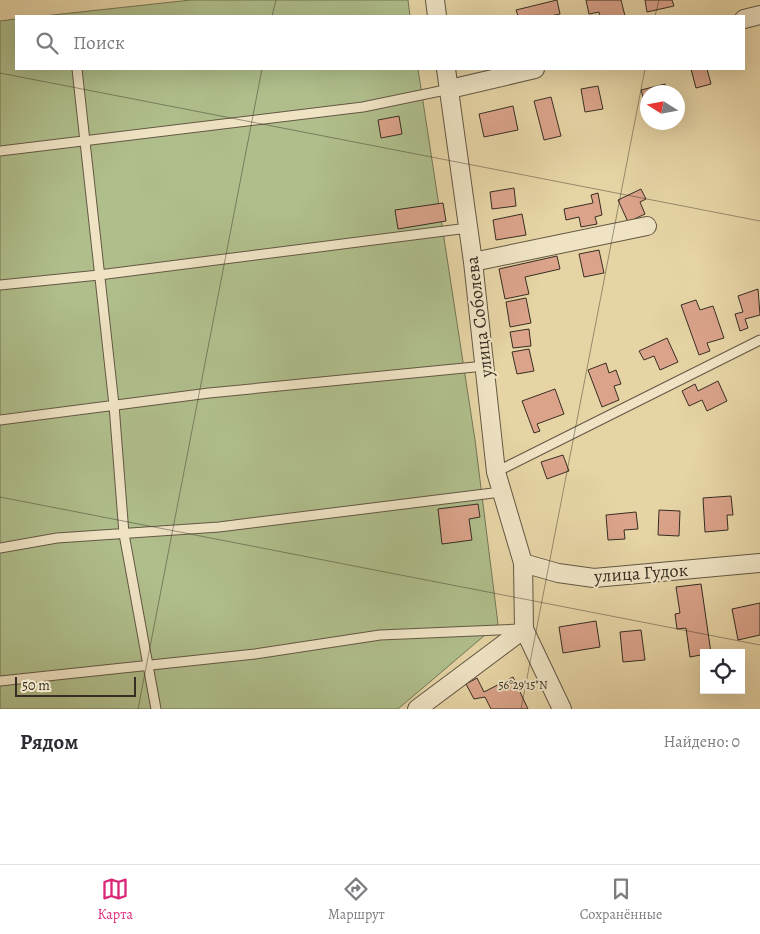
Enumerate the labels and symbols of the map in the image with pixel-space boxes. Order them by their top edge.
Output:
north arrow [640,85,685,130]
street label: улица Соболева [460,254,498,380]
street label: улица Гудок [592,558,689,588]
scale bar [15,674,136,697]
text: 56°29'15"N [498,677,548,693]

